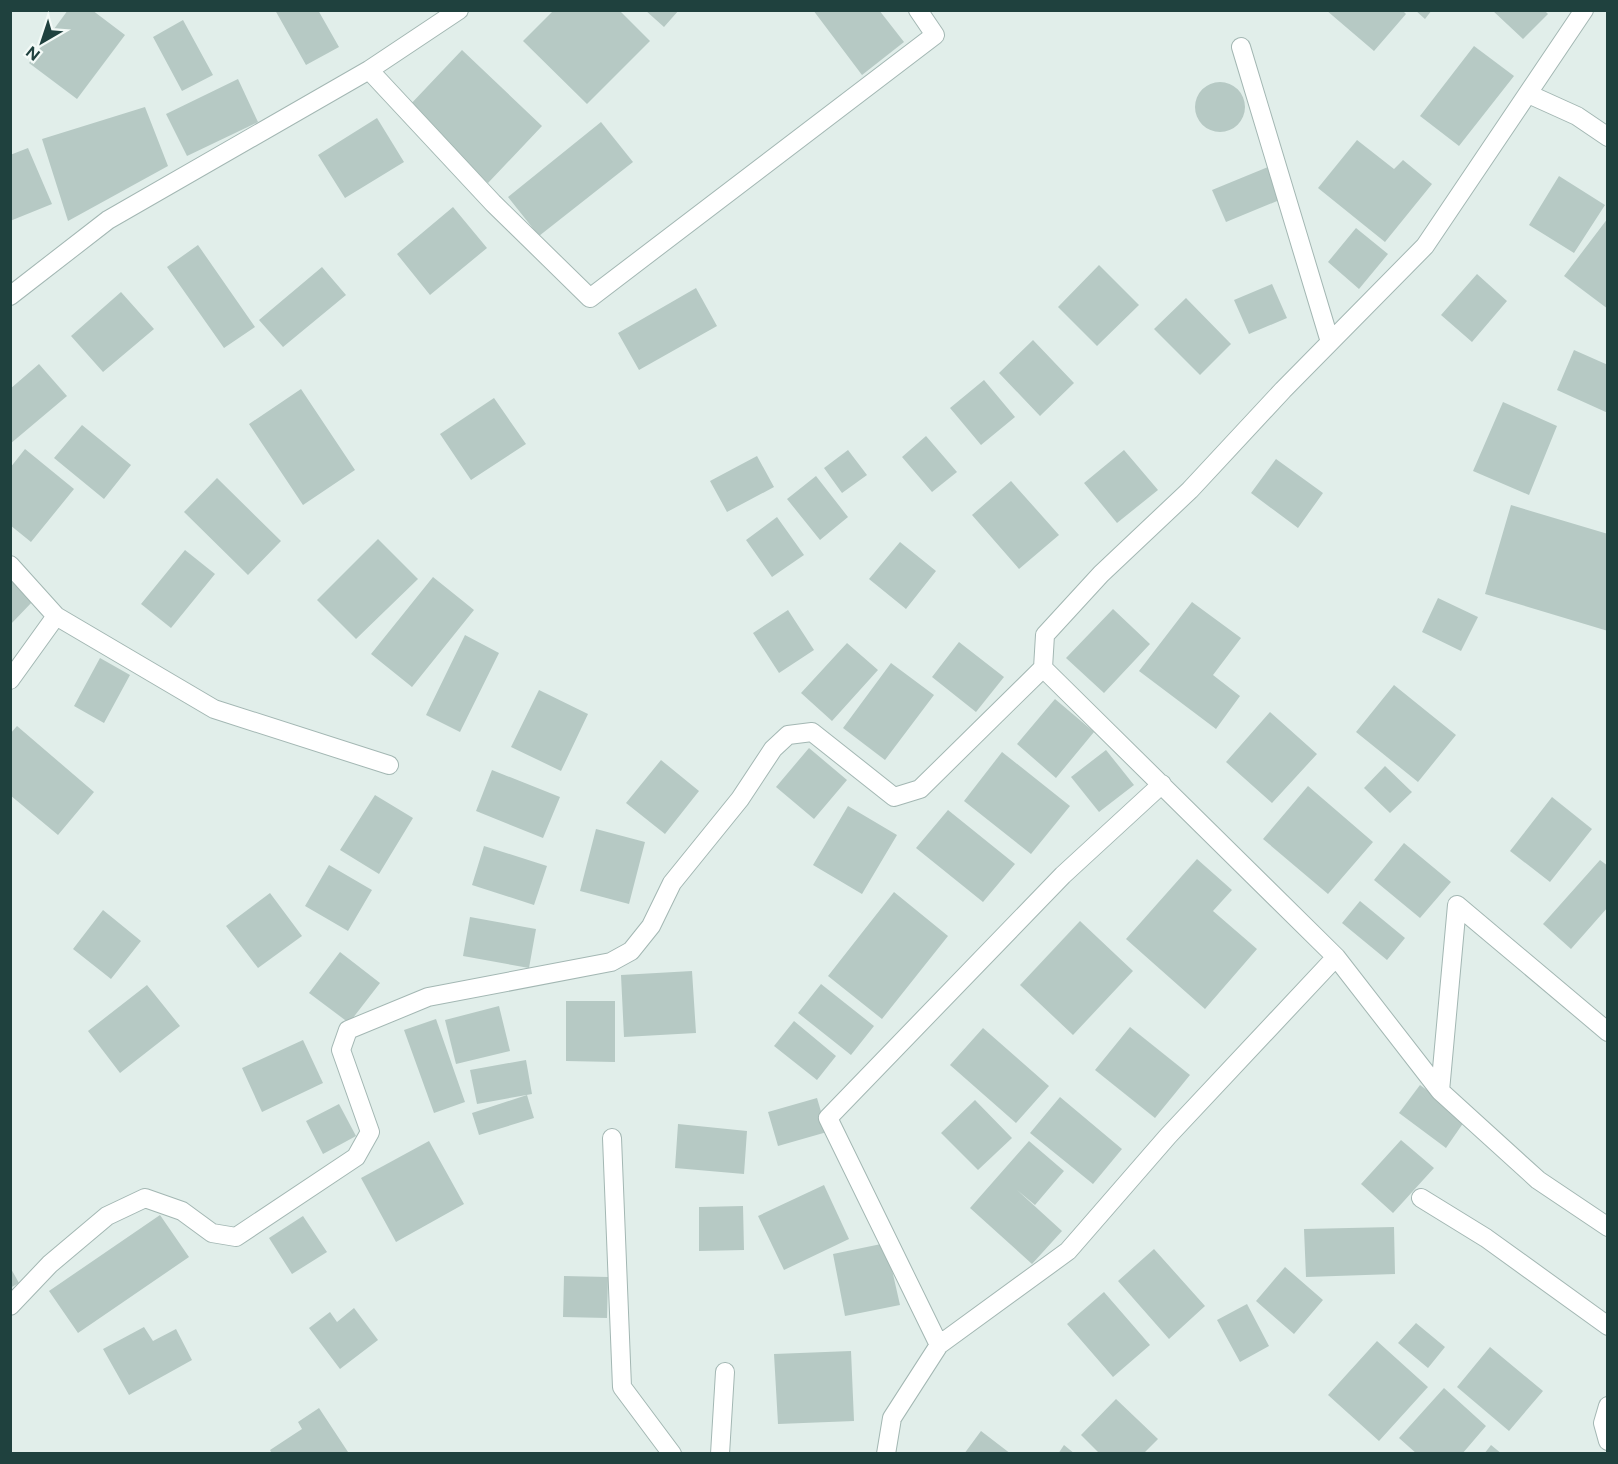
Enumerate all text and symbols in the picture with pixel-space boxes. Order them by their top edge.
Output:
north arrow [12,12,72,72]
text: N [22,42,44,65]

